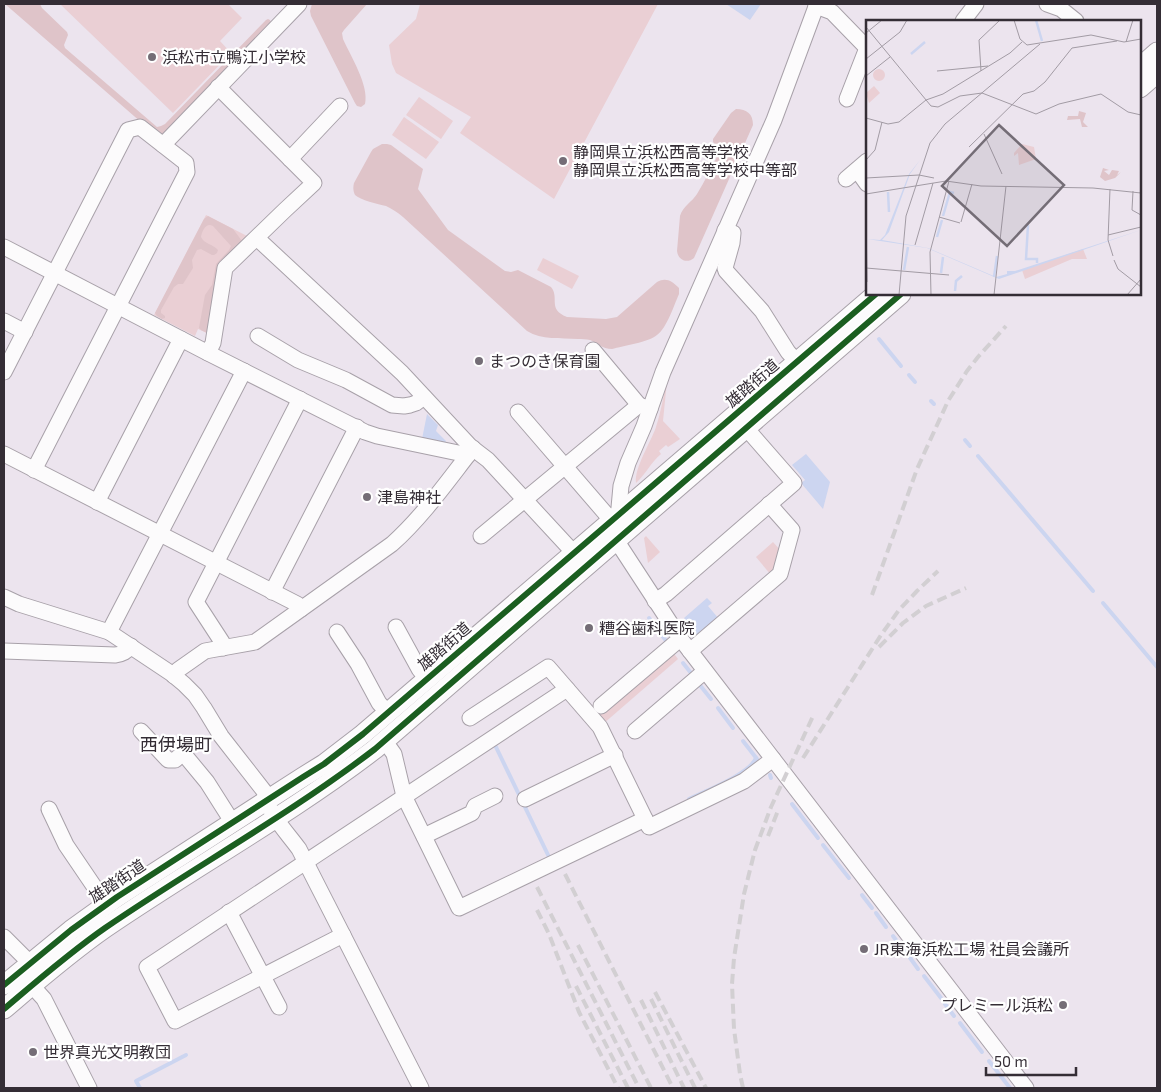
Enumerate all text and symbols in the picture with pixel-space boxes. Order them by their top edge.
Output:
inset map [866,20,1141,295]
place label: 浜松市立鴨江小学校 [162,47,306,66]
marker: 浜松市立鴨江小学校 [146,51,158,63]
place label: 静岡県立浜松西高等学校 静岡県立浜松西高等学校中等部 [573,142,797,179]
marker: 静岡県立浜松西高等学校 静岡県立浜松西高等学校中等部 [557,155,569,167]
place label: まつのき保育園 [489,351,601,370]
street label: 雄踏街道 [721,354,782,411]
marker: まつのき保育園 [473,355,485,367]
place label: 津島神社 [377,487,441,506]
marker: 津島神社 [361,491,373,503]
street label: 雄踏街道 [413,617,474,674]
place label: 糟谷歯科医院 [599,618,695,637]
marker: 糟谷歯科医院 [583,622,595,634]
district label: 西伊場町 [140,733,212,755]
street label: 雄踏街道 [85,855,149,906]
place label: JR東海浜松工場 社員会議所 [874,939,1069,958]
marker: JR東海浜松工場 社員会議所 [858,943,870,955]
place label: プレミール浜松 [941,995,1053,1014]
marker: プレミール浜松 [1057,999,1069,1011]
place label: 世界真光文明教団 [43,1042,171,1061]
scale bar [986,1044,1076,1076]
marker: 世界真光文明教団 [27,1046,39,1058]
text: 50 m [994,1052,1028,1070]

